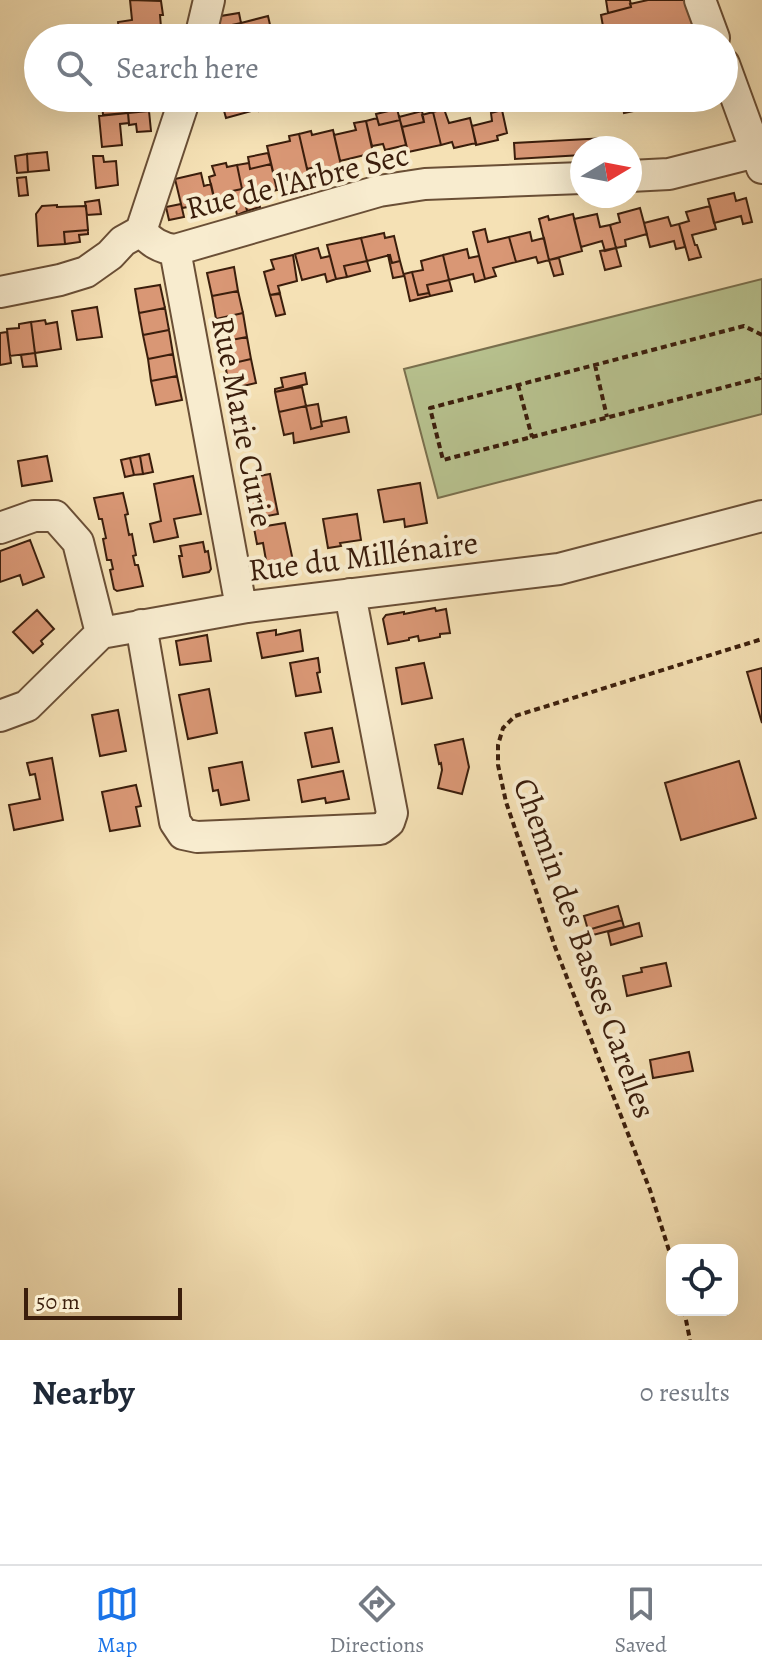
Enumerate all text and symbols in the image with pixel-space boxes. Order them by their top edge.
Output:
search box [24,24,738,112]
icon: search [52,46,96,90]
text: Search here [116,48,259,88]
street label: Rue de l'Arbre Sec [181,132,413,230]
north arrow [570,136,642,208]
street label: Rue Marie Curie [201,313,285,531]
street label: Rue du Millénaire [246,520,480,592]
street label: Chemin des Basses Carelles [503,772,667,1124]
map controls [666,1244,738,1316]
button: locate [666,1244,738,1316]
scale bar [24,1284,182,1320]
text: 50 m [36,1287,80,1317]
text: Nearby [32,1369,135,1416]
text: 0 results [640,1375,730,1410]
tab: Map [95,1582,139,1660]
tab: Directions [330,1582,424,1660]
tab: Saved [615,1582,667,1660]

